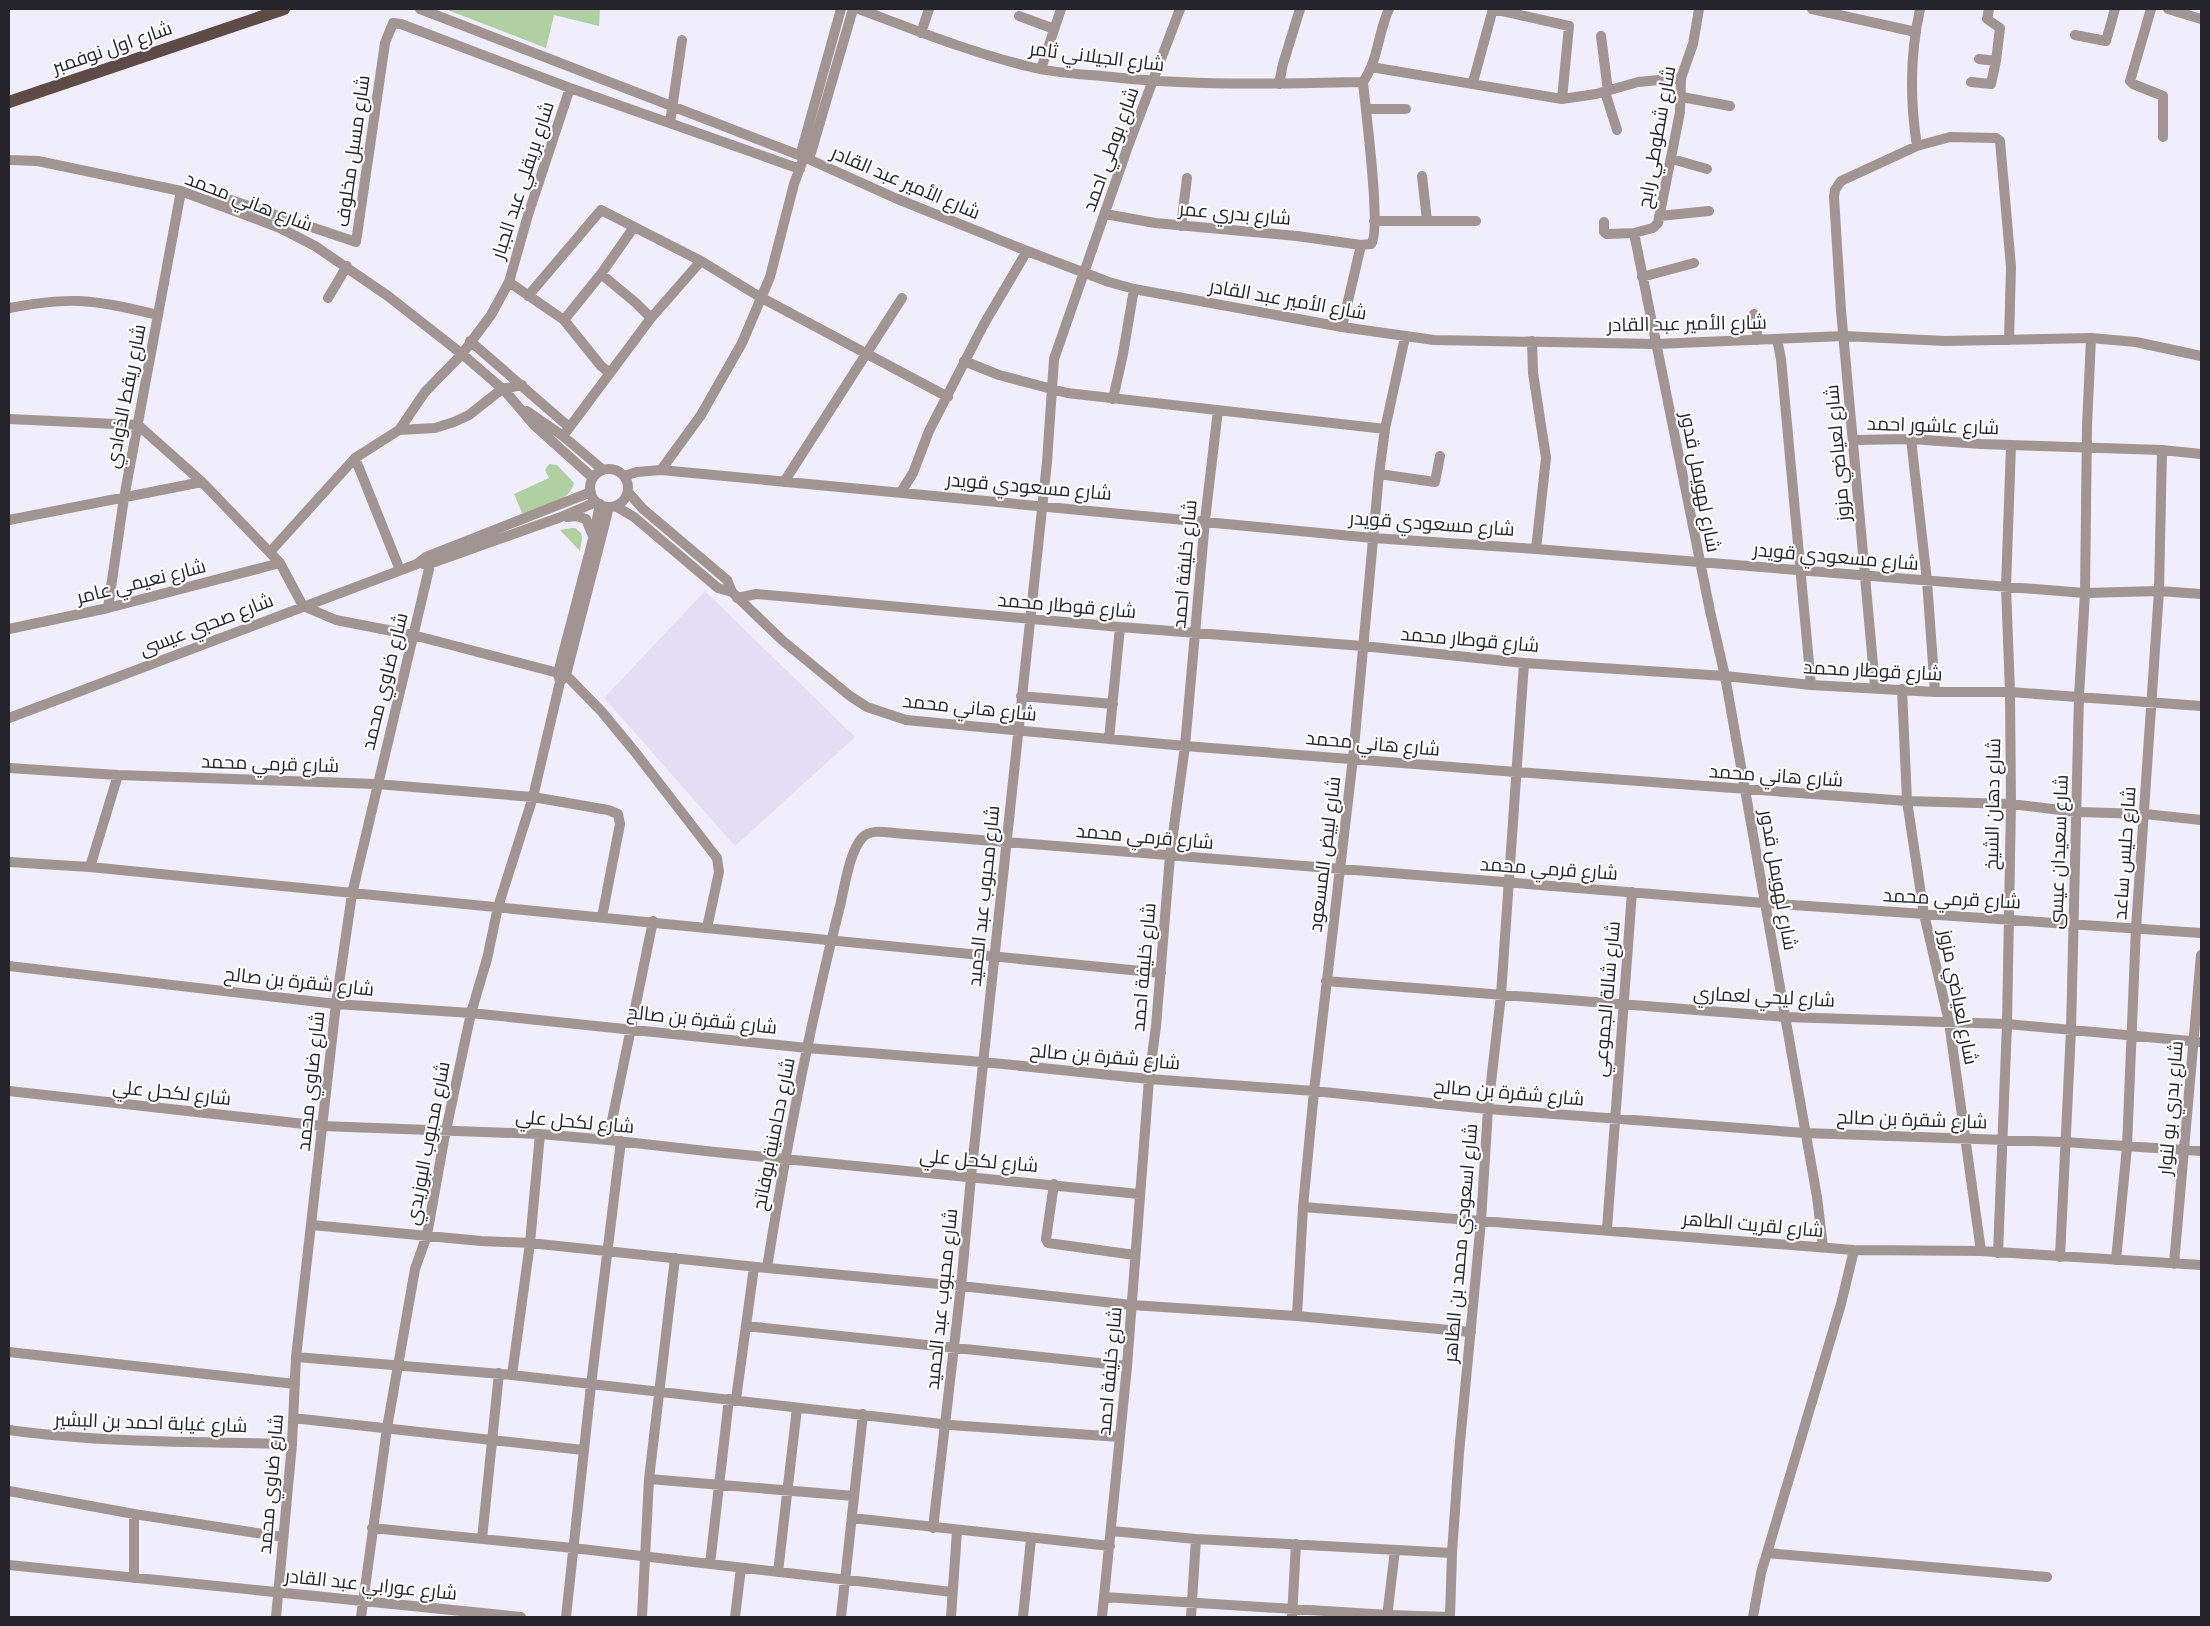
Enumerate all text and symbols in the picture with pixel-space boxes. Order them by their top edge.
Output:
street label: شارع اول نوفمبر [48,16,176,81]
street label: شارع الجيلاني ثامر [1027,37,1166,79]
street label: شارع شطوطي رابح [1633,64,1683,211]
street label: شارع مسبل مخلوف [330,74,377,229]
street label: شارع بوطي احمد [1077,84,1146,216]
street label: شارع بريقلي عبد الجبار [486,99,562,264]
street label: شارع الأمير عبد القادر [826,140,984,226]
street label: شارع هاني محمد [181,167,316,239]
street label: شارع بدري عمر [1177,197,1292,233]
street label: شارع الأمير عبد القادر [1206,274,1369,327]
street label: شارع الأمير عبد القادر [1606,311,1767,338]
street label: شارع ريقط الذوادي [100,322,154,471]
street label: شارع لعياضي مزوز [1820,383,1858,523]
street label: شارع لهويمل قدور [1673,409,1725,555]
street label: شارع عاشور احمد [1866,412,2000,441]
street label: شارع مسعودي قويدر [944,468,1113,508]
street label: شارع خليفة احمد [1167,499,1204,630]
street label: شارع مسعودي قويدر [1347,506,1516,544]
street label: شارع مسعودي قويدر [1751,538,1920,578]
street label: شارع نعيمي عامر [73,554,209,612]
street label: شارع صحبي عيسى [136,588,277,663]
street label: شارع قوطار محمد [996,588,1137,625]
street label: شارع ضاوي محمد [356,610,416,753]
street label: شارع قوطار محمد [1399,622,1540,659]
street label: شارع قوطار محمد [1803,655,1943,688]
street label: شارع هاني محمد [901,689,1038,729]
street label: شارع هاني محمد [1305,726,1441,764]
street label: شارع دهان الشيخ [1980,738,2007,870]
street label: شارع قرمي محمد [200,750,339,780]
street label: شارع هاني محمد [1708,759,1844,795]
street label: شارع سعيدان عيسى [2044,774,2075,930]
street label: شارع لبيض المسعود [1304,775,1347,934]
street label: شارع حليس ساعد [2108,786,2143,921]
street label: شارع محبوب عبد الحميد [963,804,1006,988]
street label: شارع لهويمل قدور [1753,807,1802,953]
street label: شارع قرمي محمد [1075,819,1215,857]
street label: شارع قرمي محمد [1479,852,1619,888]
street label: شارع قرمي محمد [1882,883,2022,917]
street label: شارع خليفة احمد [1126,902,1163,1033]
street label: شارع شالة الجموعي [1588,920,1628,1078]
street label: شارع لعياضي مزوز [1931,927,1983,1067]
street label: شارع شقرة بن صالح [222,962,375,1003]
street label: شارع ليحي لعماري [1692,981,1836,1015]
street label: شارع شقرة بن صالح [625,1000,778,1041]
street label: شارع ضاوي محمد [292,1010,332,1152]
street label: شارع شقرة بن صالح [1029,1038,1181,1077]
street label: شارع بدري بو لنوار [2153,1040,2191,1177]
street label: شارع دحامنية بوفاتح [747,1056,802,1213]
street label: شارع محبوب البوزيدي [400,1059,458,1227]
street label: شارع شقرة بن صالح [1433,1074,1585,1113]
street label: شارع لكحل علي [111,1075,232,1113]
street label: شارع لكحل علي [514,1105,635,1141]
street label: شارع شقرة بن صالح [1836,1105,1988,1136]
street label: شارع اسعودي محمد بن الطاهر [1438,1122,1485,1365]
street label: شارع لكحل علي [918,1144,1039,1180]
street label: شارع محبوب عبد الحميد [921,1207,964,1391]
street label: شارع لقريت الطاهر [1680,1207,1824,1244]
street label: شارع خليفة احمد [1092,1306,1129,1437]
street label: شارع غيابة احمد بن البشير [53,1408,248,1439]
street label: شارع ضاوي محمد [253,1413,291,1555]
street label: شارع عورابي عبد القادر [282,1564,458,1608]

